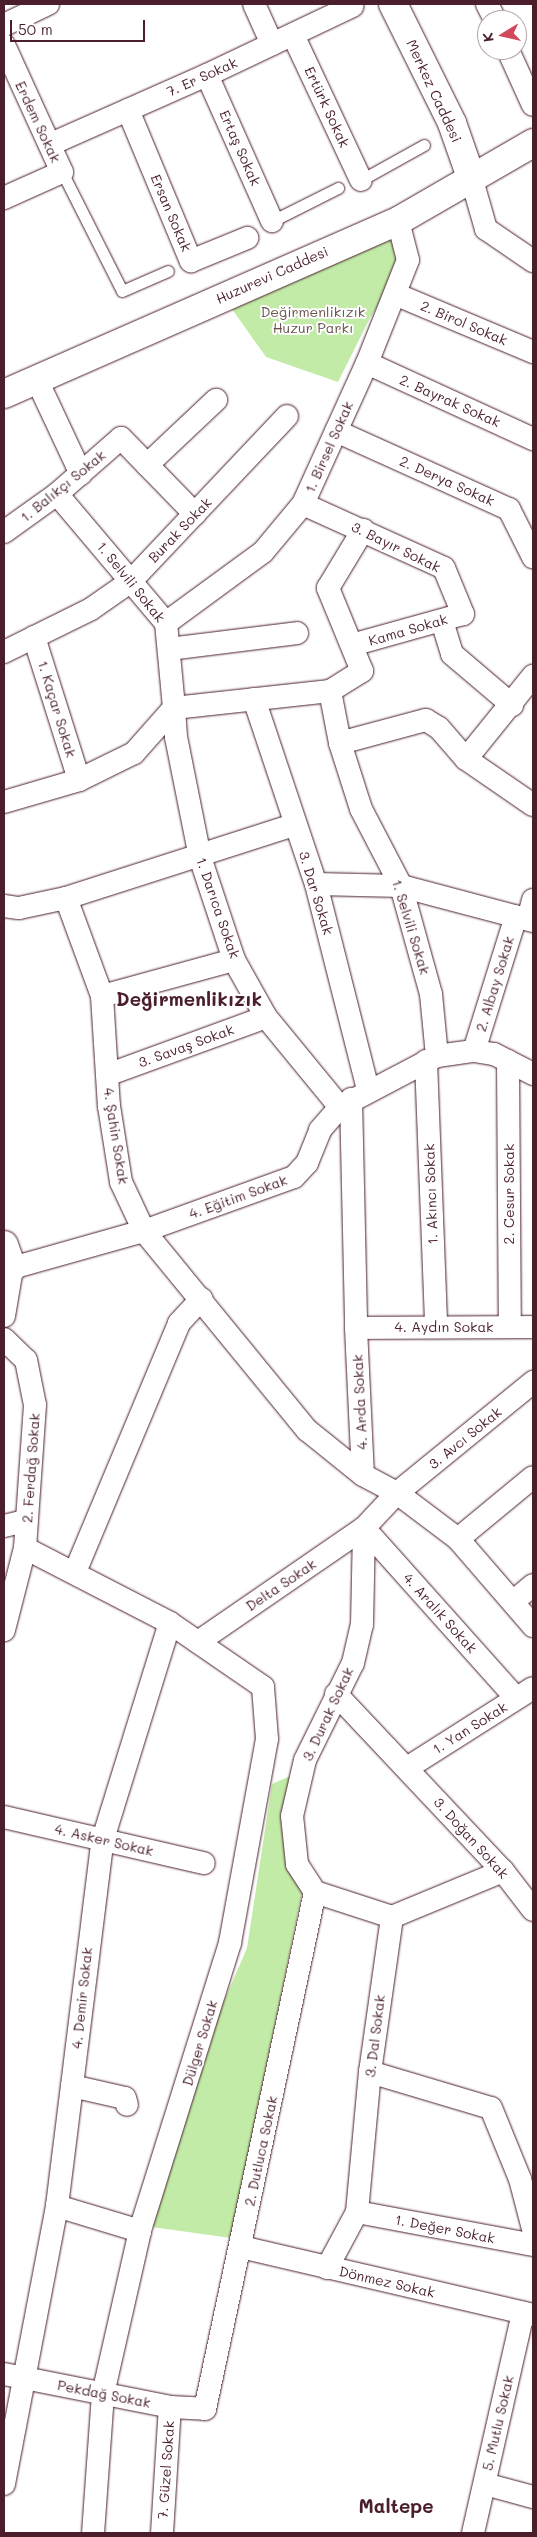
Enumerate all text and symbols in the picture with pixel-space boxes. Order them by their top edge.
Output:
scale bar [12,10,148,42]
north arrow [477,10,527,60]
text: 50 m [18,19,53,39]
text: K [478,31,498,43]
street label: Merkez Caddesi [403,37,465,145]
street label: 7. Er Sokak [164,54,240,100]
street label: Ertürk Sokak [301,64,353,150]
street label: Erdem Sokak [12,79,64,165]
street label: Ertaş Sokak [216,108,264,188]
street label: Ersan Sokak [147,172,195,254]
street label: Huzurevi Caddesi [213,243,331,307]
street label: 2. Birol Sokak [418,297,510,349]
park label: Değirmenlikızık Huzur Parkı [261,304,365,336]
street label: 2. Bayrak Sokak [397,371,503,431]
street label: 1. Birsel Sokak [301,399,357,495]
street label: 1. Balıkçı Sokak [17,447,109,525]
street label: 2. Derya Sokak [397,453,497,509]
street label: Burak Sokak [145,494,215,566]
street label: 3. Bayır Sokak [349,518,443,576]
street label: 1. Selvili Sokak [93,538,169,626]
street label: Kama Sokak [367,611,449,649]
street label: 1. Kaçar Sokak [34,659,80,759]
street label: 3. Dar Sokak [295,849,337,937]
street label: 1. Darıca Sokak [193,855,243,961]
street label: 1. Selvili Sokak [389,877,433,977]
street label: 2. Albay Sokak [473,934,517,1034]
district label: Değirmenlikızık [116,988,262,1010]
street label: 3. Savaş Sokak [136,1021,236,1071]
street label: 4. Şahin Sokak [100,1086,132,1186]
street label: 1. Akıncı Sokak [421,1143,441,1245]
street label: 2. Cesur Sokak [501,1144,517,1244]
street label: 4. Eğitim Sokak [187,1171,289,1223]
street label: 4. Aydın Sokak [394,1319,494,1335]
street label: 4. Arda Sokak [349,1354,371,1450]
street label: 3. Avcı Sokak [425,1403,505,1473]
street label: 2. Ferdağ Sokak [19,1413,43,1523]
street label: Delta Sokak [243,1555,319,1615]
street label: 4. Aralık Sokak [400,1570,480,1656]
street label: 3. Durak Sokak [299,1664,357,1764]
street label: 1. Yan Sokak [430,1698,510,1758]
street label: 3. Doğan Sokak [430,1794,512,1882]
street label: 4. Asker Sokak [53,1820,155,1860]
street label: 4. Demir Sokak [68,1946,96,2050]
street label: 3. Dal Sokak [362,1994,388,2078]
street label: Dülger Sokak [179,1998,221,2088]
street label: 2. Dutluca Sokak [241,2094,281,2208]
street label: 1. Değer Sokak [394,2211,496,2247]
street label: Dönmez Sokak [338,2263,436,2301]
street label: 5. Mutlu Sokak [479,2374,517,2472]
street label: Pekdağ Sokak [56,2377,152,2411]
street label: 7. Güzel Sokak [154,2420,178,2520]
district label: Maltepe [358,2495,434,2517]

